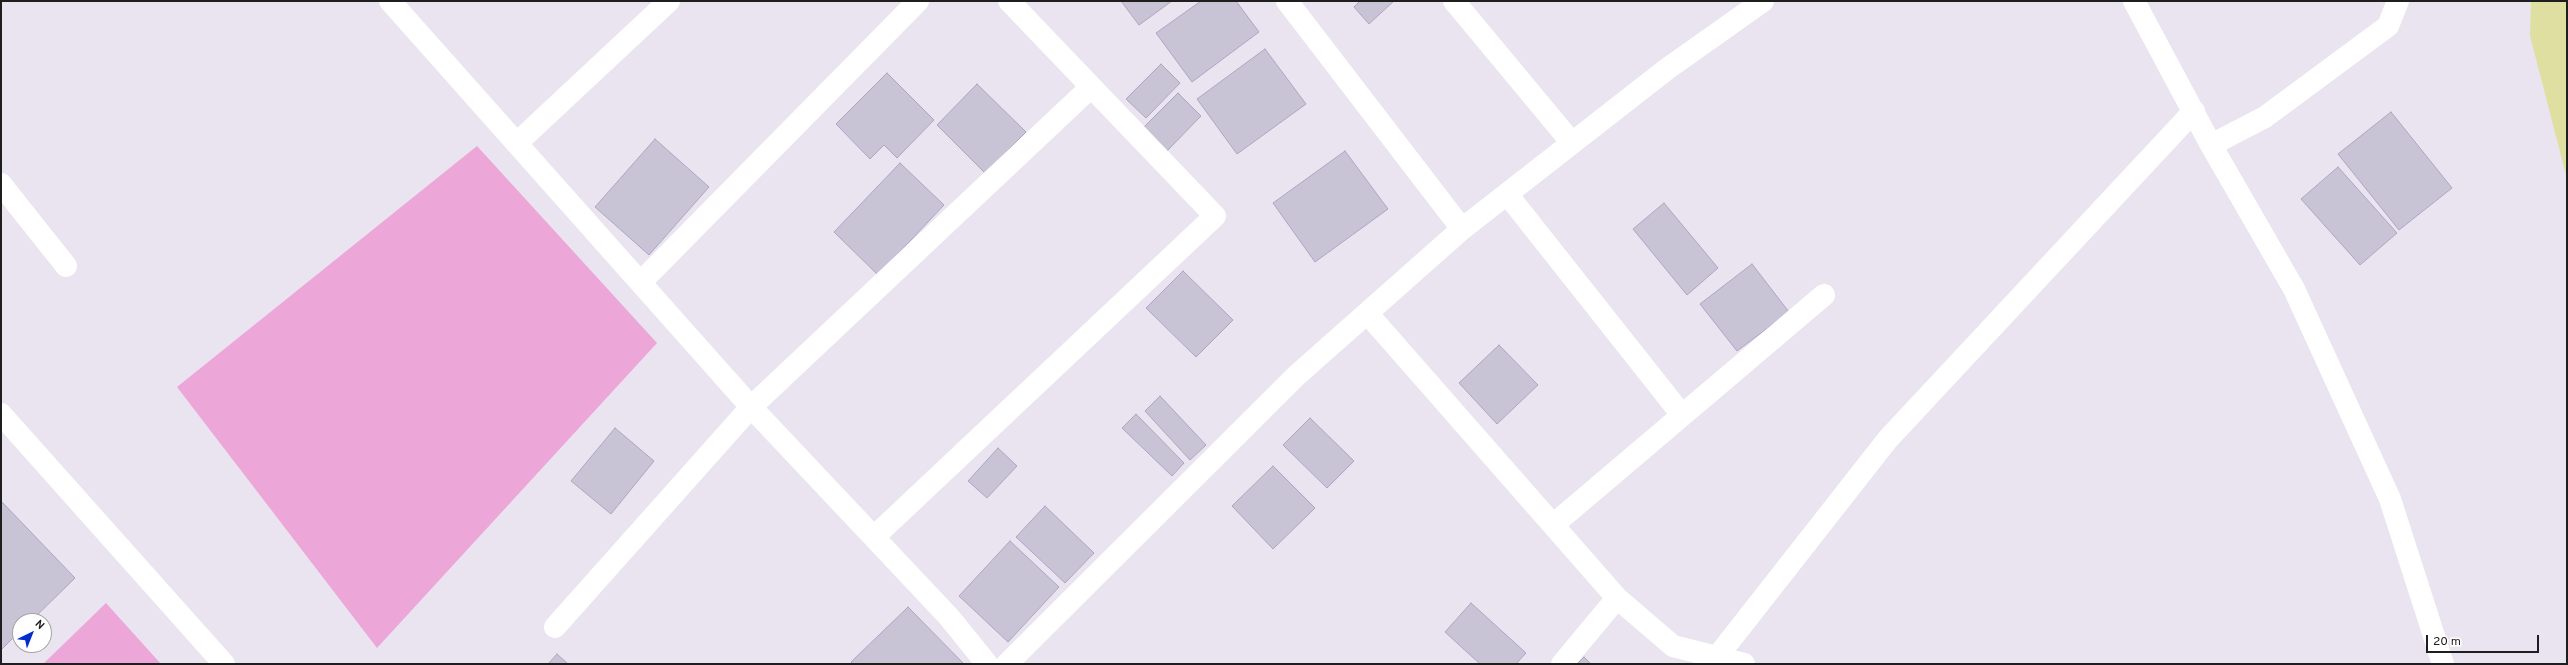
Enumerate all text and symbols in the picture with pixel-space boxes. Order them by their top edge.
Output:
north arrow [12,613,52,653]
text: N [32,617,47,633]
scale bar [2428,627,2541,653]
text: 20 m [2433,634,2461,650]

